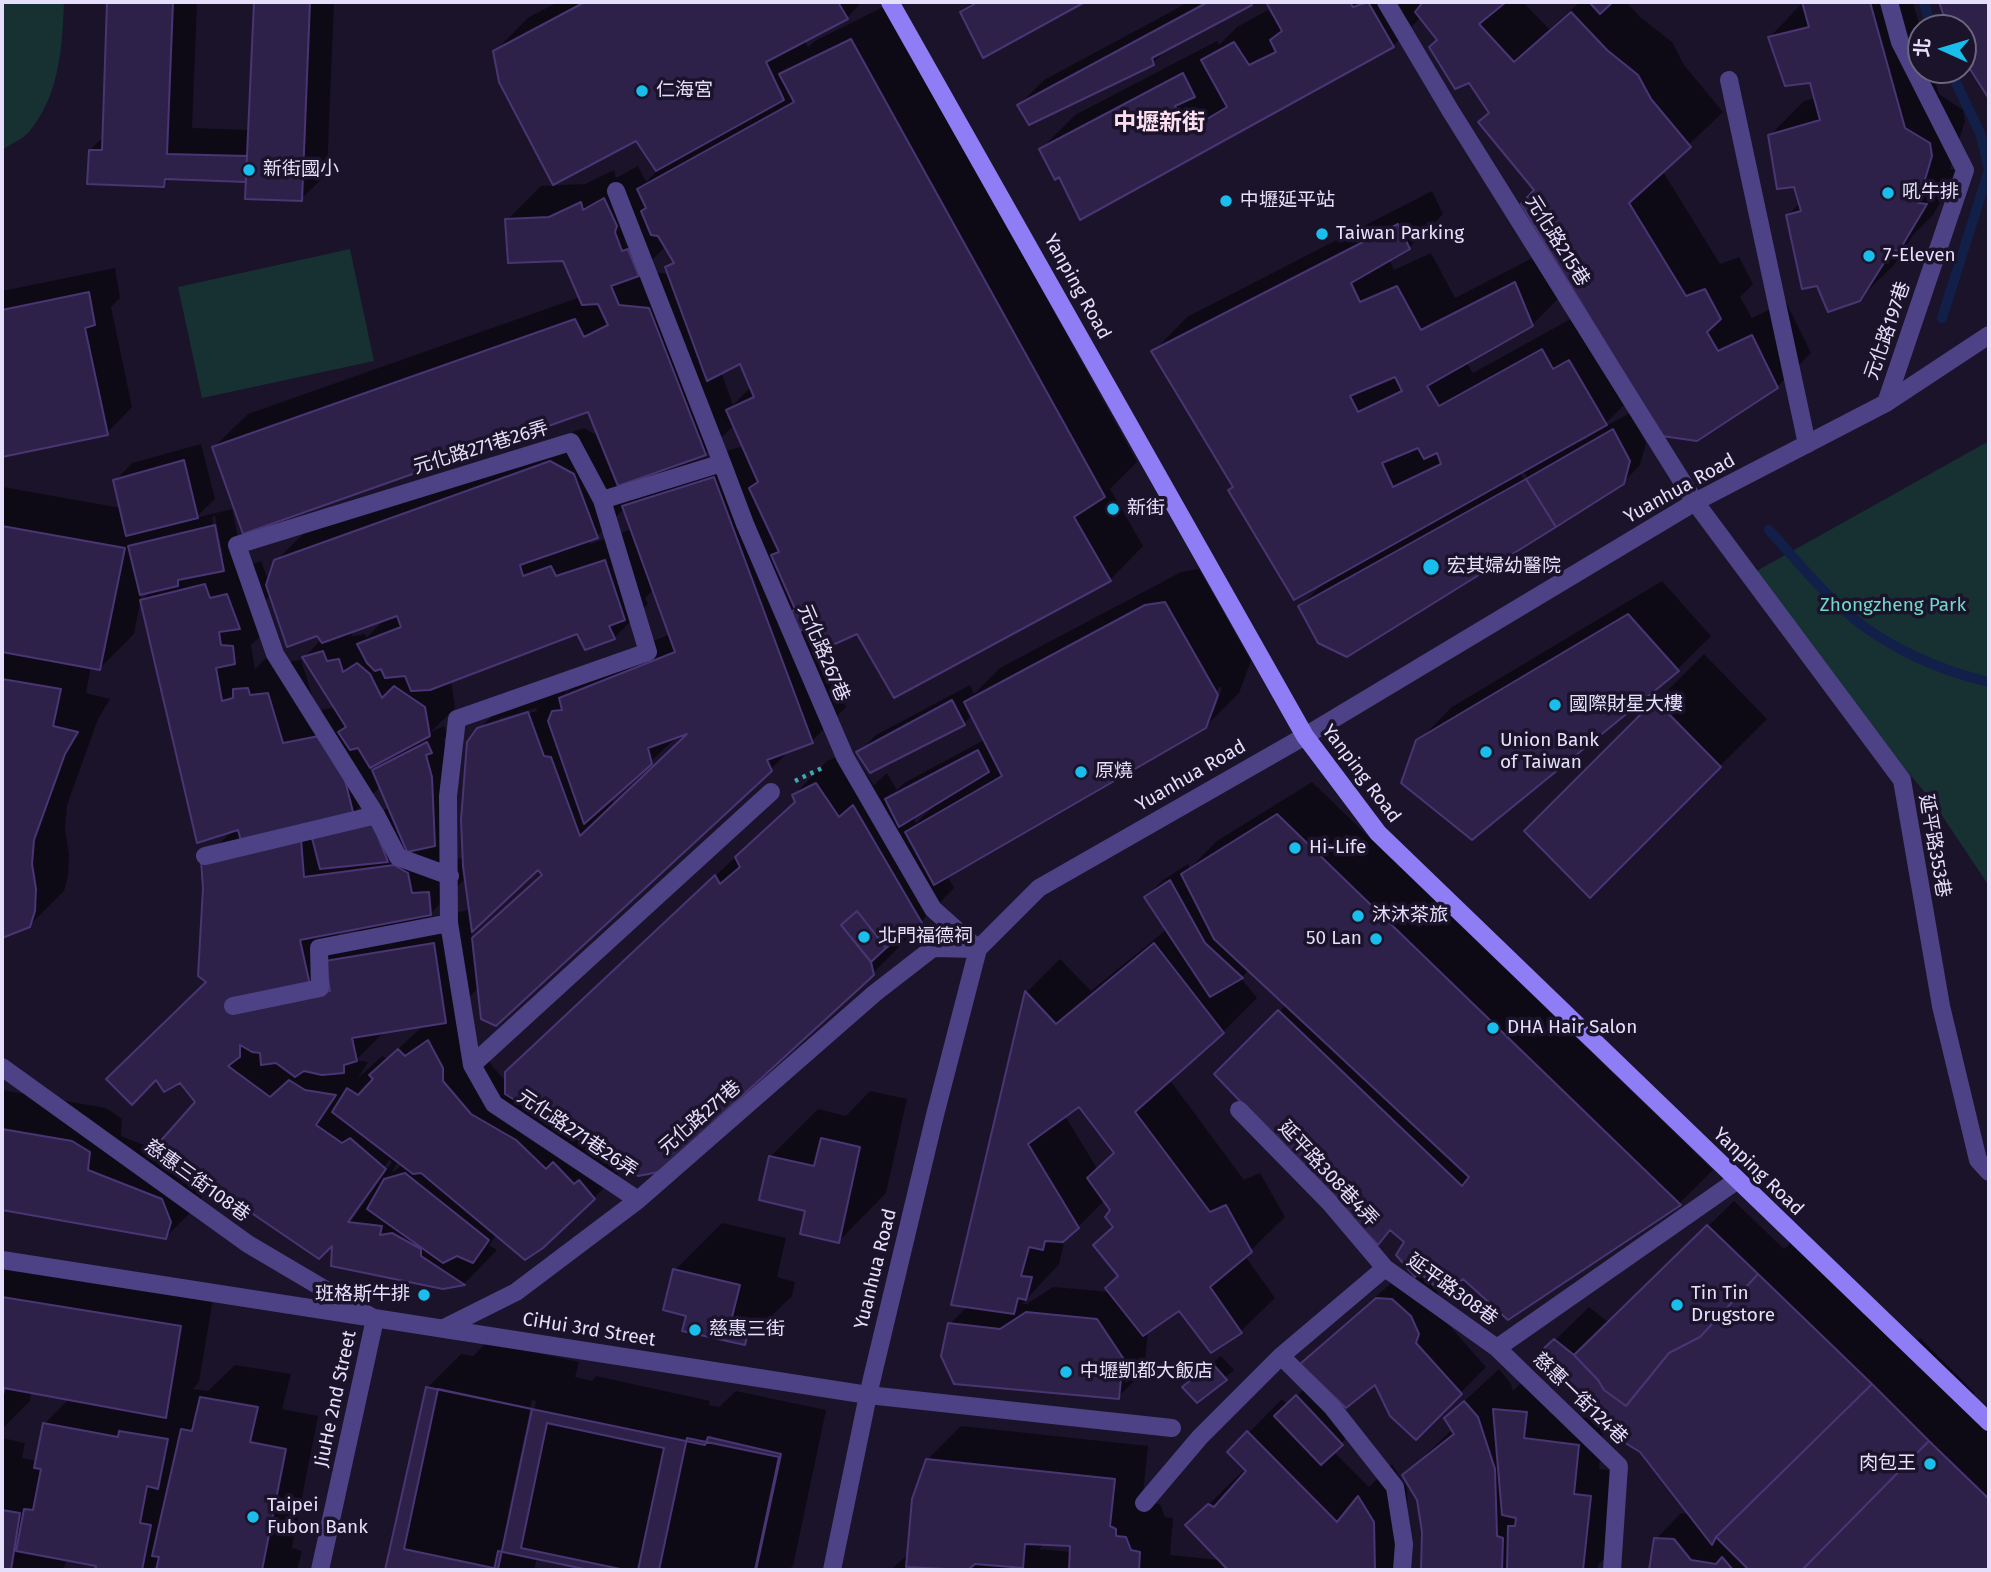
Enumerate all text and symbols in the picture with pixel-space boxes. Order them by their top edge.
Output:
north arrow [1907,14,1977,84]
text: 北 [1910,37,1935,58]
place label: 仁海宮 [656,80,713,102]
marker: 仁海宮 [634,83,650,99]
district label: 中壢新街 [1113,110,1205,138]
place label: 新街國小 [263,159,339,181]
marker: 新街國小 [241,162,257,178]
place label: 吼牛排 [1902,182,1959,204]
marker: 吼牛排 [1880,185,1896,201]
place label: 中壢延平站 [1240,190,1335,212]
street label: 元化路215巷 [1520,191,1594,291]
marker: 中壢延平站 [1218,193,1234,209]
place label: Taiwan Parking [1336,223,1464,245]
marker: Taiwan Parking [1314,226,1330,242]
street label: Yanping Road [1039,230,1115,344]
place label: 7-Eleven [1883,245,1956,267]
marker: 7-Eleven [1861,248,1877,264]
street label: 元化路197巷 [1861,279,1915,383]
street label: 元化路271巷26弄 [411,417,551,479]
street label: Yuanhua Road [1620,449,1740,529]
place label: 新街 [1127,498,1165,520]
marker: 新街 [1105,501,1121,517]
place label: 宏其婦幼醫院 [1447,556,1561,578]
marker: 宏其婦幼醫院 [1421,557,1441,577]
park label: Zhongzheng Park [1820,595,1966,617]
street label: 元化路267巷 [792,601,854,705]
place label: 國際財星大樓 [1569,694,1683,716]
marker: 國際財星大樓 [1547,697,1563,713]
street label: Yanping Road [1317,720,1405,828]
place label: Union Bank of Taiwan [1500,730,1599,774]
street label: Yuanhua Road [1132,735,1250,817]
marker: Union Bank of Taiwan [1478,744,1494,760]
place label: 原燒 [1095,761,1133,783]
marker: 原燒 [1073,764,1089,780]
street label: 延平路353巷 [1914,793,1954,899]
place label: Hi-Life [1309,837,1366,859]
marker: Hi-Life [1287,840,1303,856]
place label: 沐沐茶旅 [1372,905,1448,927]
marker: 沐沐茶旅 [1350,908,1366,924]
place label: 北門福德祠 [878,926,973,948]
place label: 50 Lan [1306,928,1362,950]
marker: 北門福德祠 [856,929,872,945]
marker: 50 Lan [1368,931,1384,947]
place label: DHA Hair Salon [1507,1017,1637,1039]
marker: DHA Hair Salon [1485,1020,1501,1036]
street label: 元化路271巷 [654,1076,746,1160]
street label: 元化路271巷26弄 [513,1085,641,1183]
street label: 延平路308巷4弄 [1273,1117,1383,1231]
street label: Yanping Road [1708,1123,1808,1221]
street label: 慈惠三街108巷 [140,1135,254,1227]
street label: Yuanhua Road [850,1206,902,1332]
street label: 延平路308巷 [1402,1249,1502,1331]
place label: Tin Tin Drugstore [1691,1283,1775,1327]
place label: 班格斯牛排 [315,1284,410,1306]
marker: 班格斯牛排 [416,1287,432,1303]
marker: Tin Tin Drugstore [1669,1297,1685,1313]
street label: CiHui 3rd Street [521,1308,657,1352]
place label: 慈惠三街 [709,1319,785,1341]
marker: 慈惠三街 [687,1322,703,1338]
street label: JiuHe 2nd Street [310,1329,362,1469]
street label: 慈惠一街124巷 [1528,1348,1632,1450]
place label: 中壢凱都大飯店 [1080,1361,1213,1383]
marker: 中壢凱都大飯店 [1058,1364,1074,1380]
place label: 肉包王 [1859,1453,1916,1475]
marker: 肉包王 [1922,1456,1938,1472]
place label: Taipei Fubon Bank [267,1495,368,1539]
marker: Taipei Fubon Bank [245,1509,261,1525]

